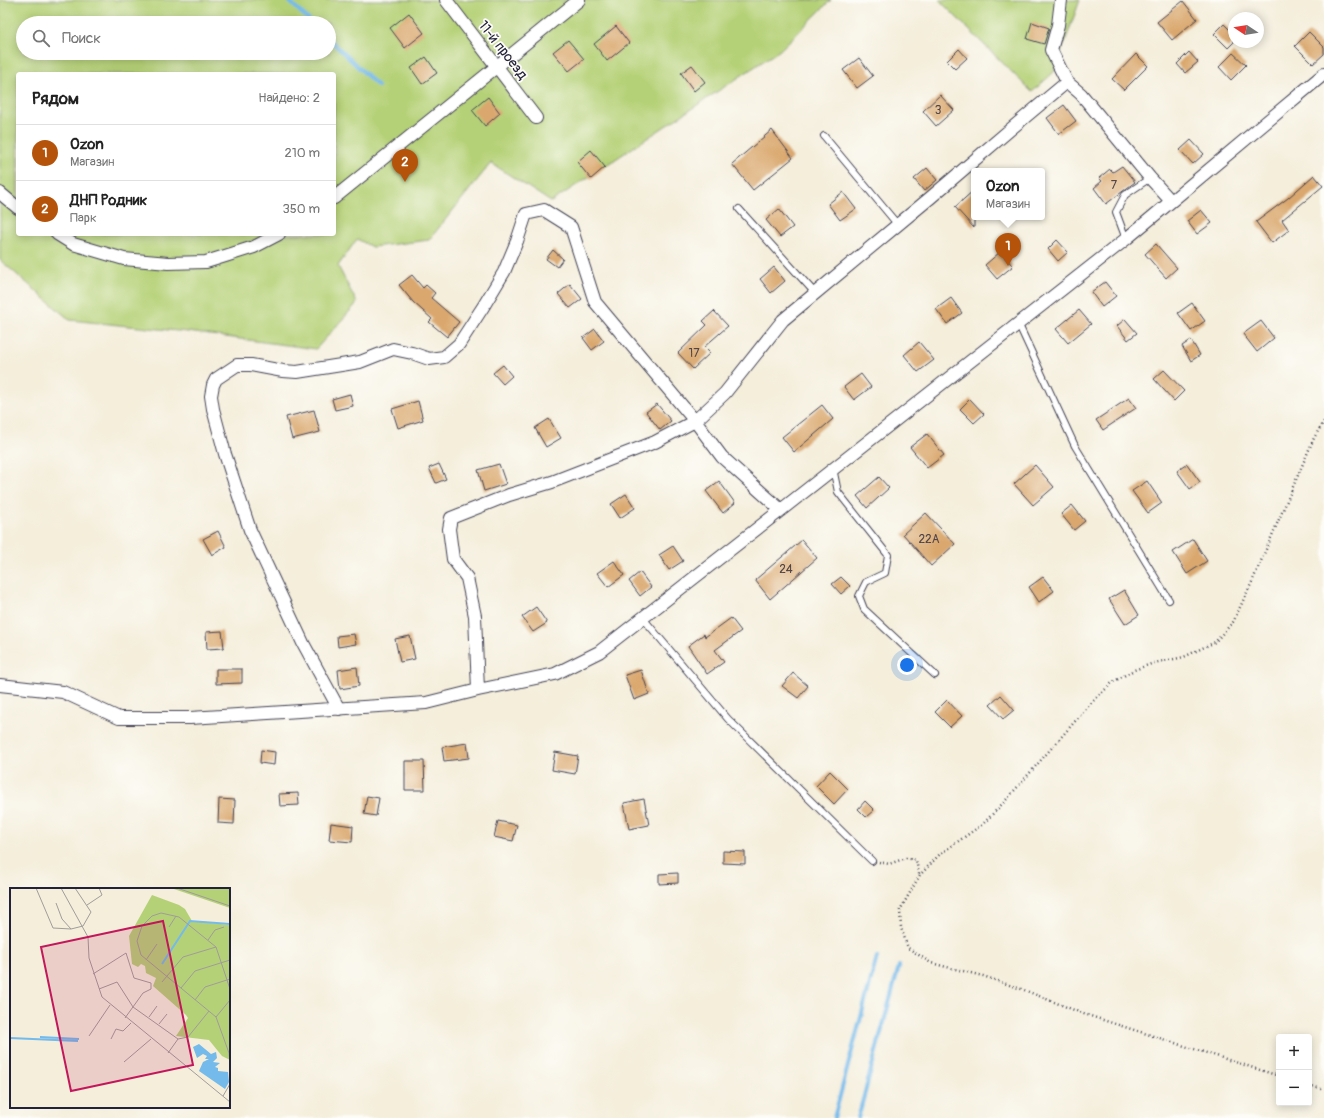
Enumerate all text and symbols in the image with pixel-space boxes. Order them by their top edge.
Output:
north arrow [1228,12,1264,48]
search box [16,16,336,60]
street label: 11-й проезд [475,17,532,83]
icon: search [30,27,52,49]
text: Поиск [62,29,101,48]
text: Рядом [32,88,79,109]
text: Найдено: 2 [258,90,320,106]
house number: 3 [935,103,942,118]
text: Ozon [70,135,104,154]
text: 1 [42,145,48,161]
text: 210 m [284,145,320,161]
pin: 2 [392,149,418,182]
text: Магазин [70,154,114,170]
popup [971,168,1045,220]
text: Ozon [986,177,1020,196]
house number: 7 [1111,178,1118,193]
text: ДНП Родник [70,191,147,210]
text: Магазин [986,196,1030,212]
text: 2 [41,201,49,217]
text: 350 m [282,201,320,217]
text: Парк [70,210,97,226]
pin: 1 [995,233,1021,266]
house number: 17 [688,346,700,361]
house number: 22А [918,532,940,547]
house number: 24 [779,562,793,577]
your location [897,655,917,675]
inset map [10,888,230,1108]
map controls [1276,1034,1312,1106]
button: + [1276,1034,1312,1070]
button: − [1276,1070,1312,1106]

